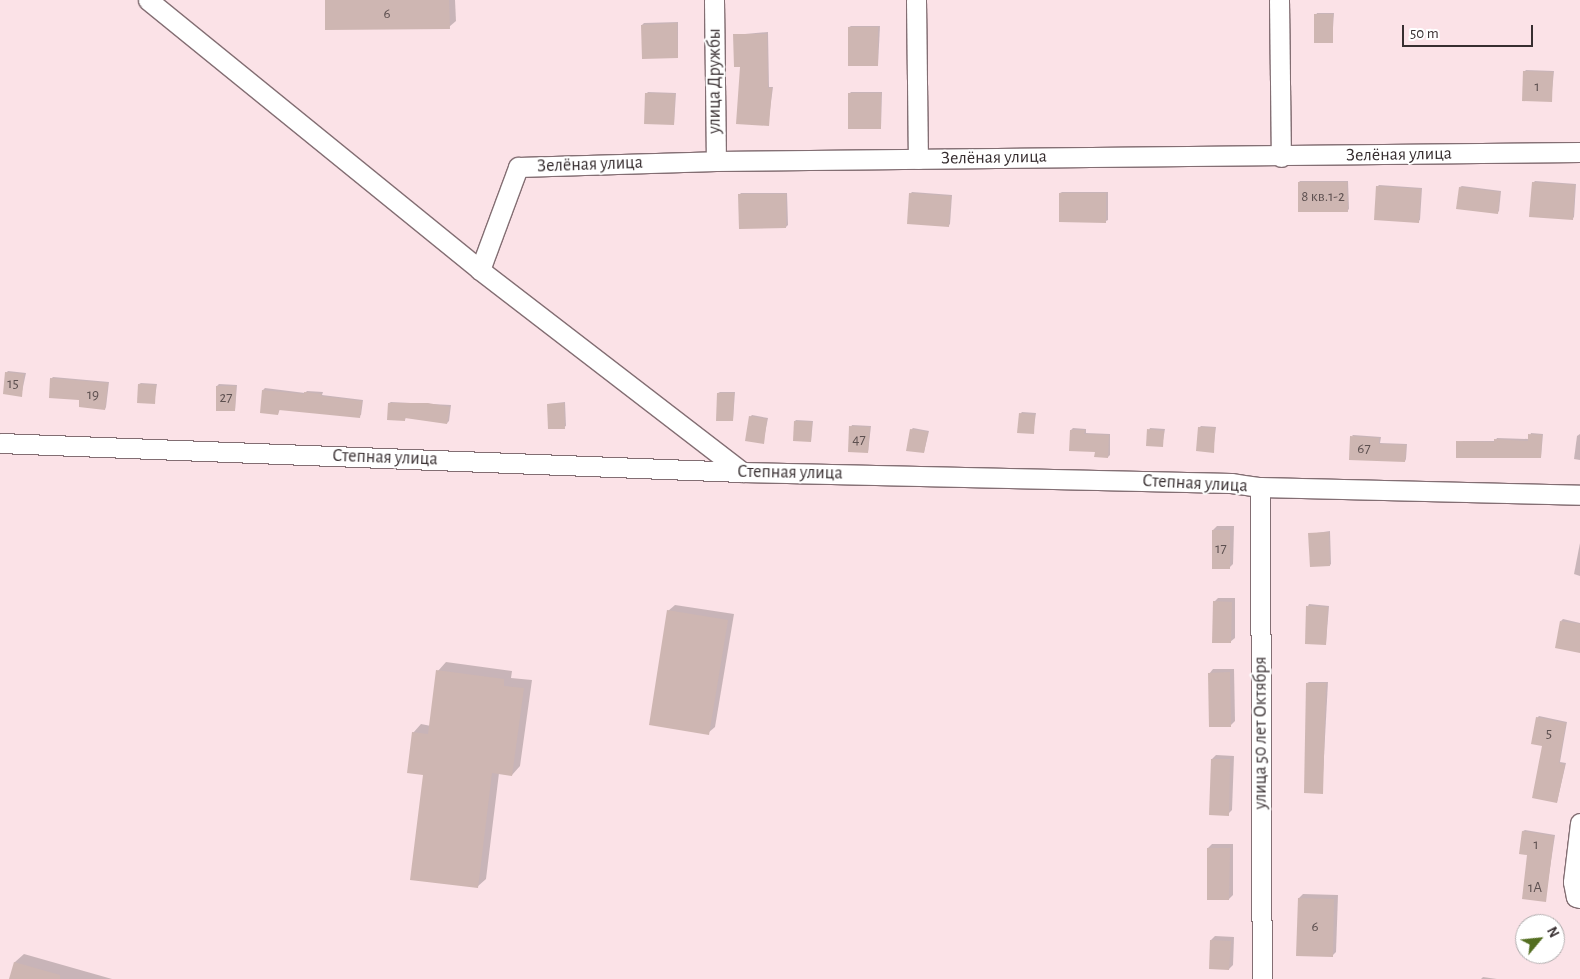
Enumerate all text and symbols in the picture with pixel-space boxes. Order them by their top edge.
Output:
house number: 6 [383,5,391,23]
scale bar [1405,15,1536,47]
text: 50 m [1410,26,1439,41]
street label: улица Дружбы [704,28,726,134]
house number: 1 [1534,78,1540,96]
street label: Зелёная улица [1346,143,1452,167]
street label: Зелёная улица [941,146,1047,170]
street label: Зелёная улица [537,152,643,178]
house number: 8 кв.1-2 [1301,188,1345,206]
house number: 15 [7,375,19,393]
house number: 19 [87,386,99,404]
house number: 27 [219,389,233,407]
house number: 47 [852,431,866,449]
house number: 67 [1357,440,1371,458]
street label: Степная улица [332,445,438,471]
street label: Степная улица [737,461,843,485]
street label: Степная улица [1142,470,1248,498]
house number: 17 [1215,540,1227,558]
street label: улица 50 лет Октября [1250,657,1272,809]
house number: 5 [1546,725,1552,743]
house number: 1 [1533,836,1539,854]
house number: 1А [1528,879,1542,897]
north arrow [1515,914,1565,964]
house number: 6 [1311,918,1319,936]
text: N [1544,925,1561,940]

